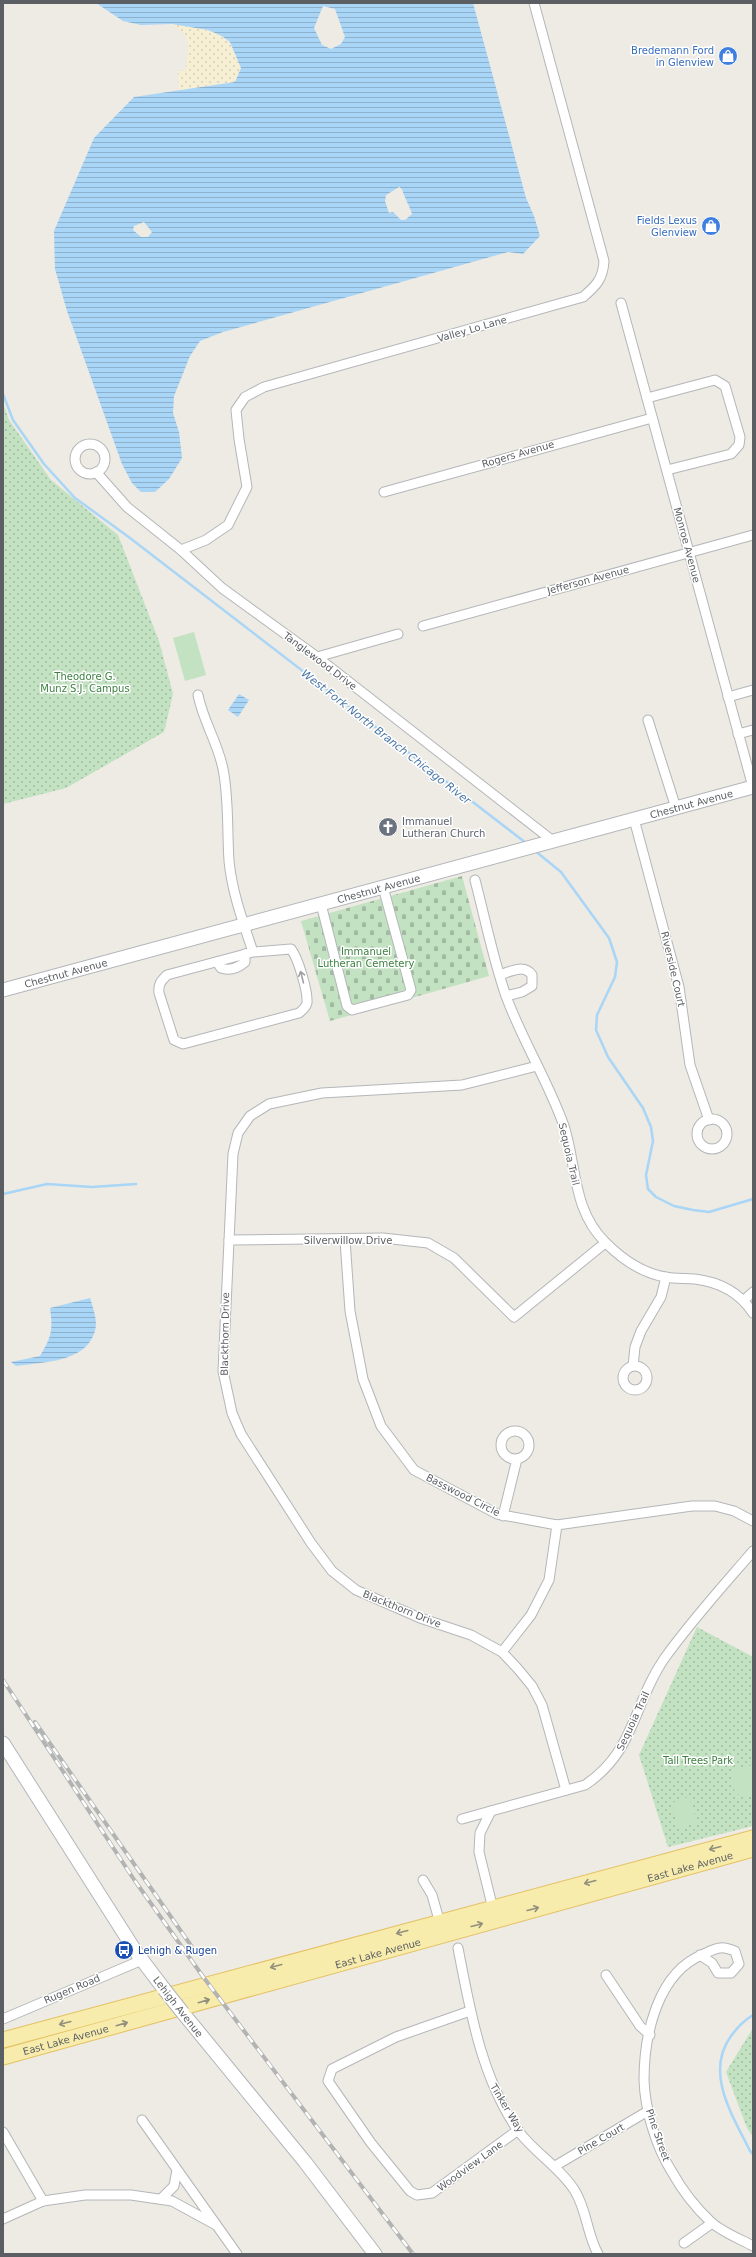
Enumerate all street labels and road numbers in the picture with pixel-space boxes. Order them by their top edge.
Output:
street label: Valley Lo Lane [436,314,508,344]
street label: Rogers Avenue [481,438,555,470]
street label: Monroe Avenue [672,506,702,584]
street label: Jefferson Avenue [545,564,630,596]
street label: Tanglewood Drive [280,629,359,692]
street label: Chestnut Avenue [648,787,734,820]
street label: Chestnut Avenue [336,872,421,905]
street label: Riverside Court [659,930,687,1008]
street label: Chestnut Avenue [23,957,108,990]
street label: Sequoia Trail [556,1122,582,1186]
street label: Silverwillow Drive [304,1235,392,1246]
street label: Blackthorn Drive [219,1292,231,1376]
street label: Basswood Circle [424,1472,502,1518]
street label: Blackthorn Drive [361,1588,443,1630]
street label: Sequoia Trail [615,1690,651,1752]
street label: East Lake Avenue [646,1849,734,1884]
street label: East Lake Avenue [334,1936,422,1970]
street label: Rugen Road [42,1972,102,2006]
street label: Lehigh Avenue [151,1975,205,2039]
street label: East Lake Avenue [22,2023,110,2057]
street label: Tinker Way [488,2081,526,2135]
street label: Pine Street [644,2107,672,2163]
street label: Pine Court [576,2121,626,2157]
street label: Woodview Lane [435,2139,505,2193]

